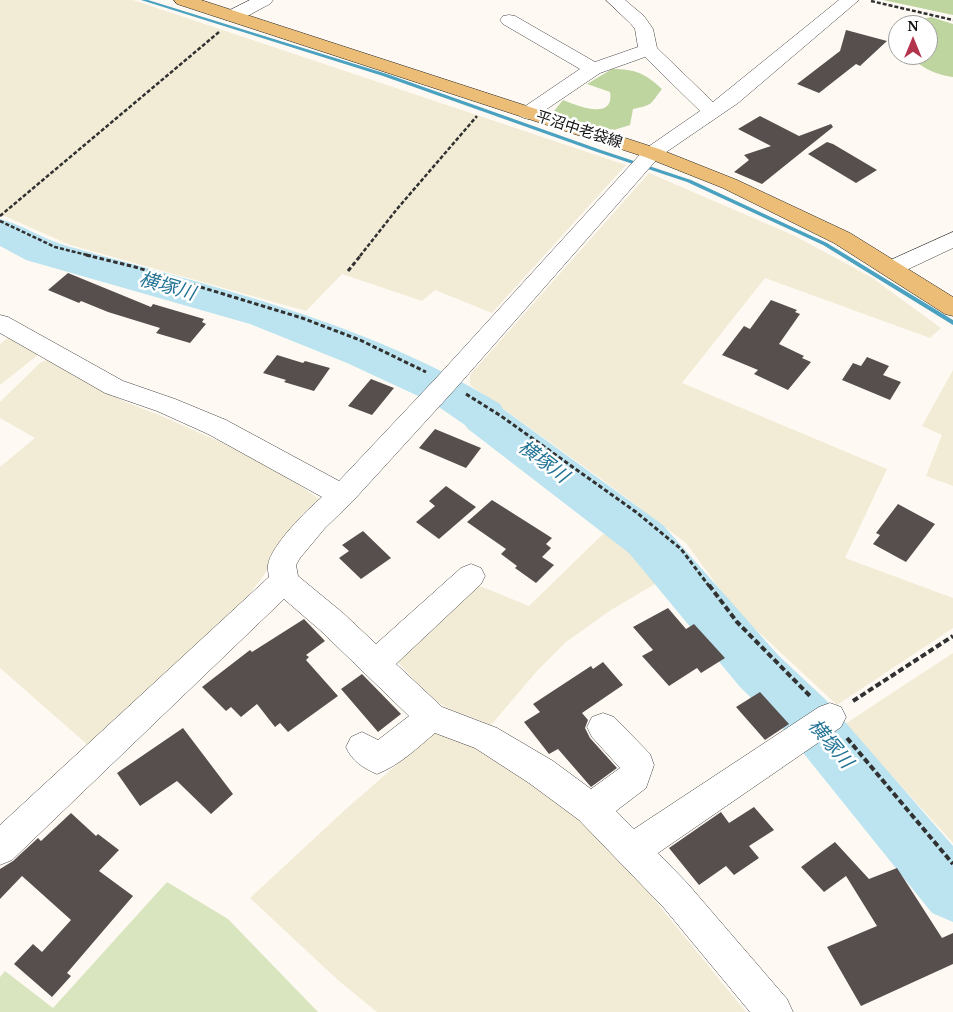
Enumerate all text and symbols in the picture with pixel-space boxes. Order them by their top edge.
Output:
north arrow [888,15,938,65]
text: N [907,16,919,35]
street label: 平沼中老袋線 [533,108,625,152]
water label: 横塚川 [136,268,198,306]
water label: 横塚川 [513,436,573,488]
water label: 横塚川 [803,715,857,773]

